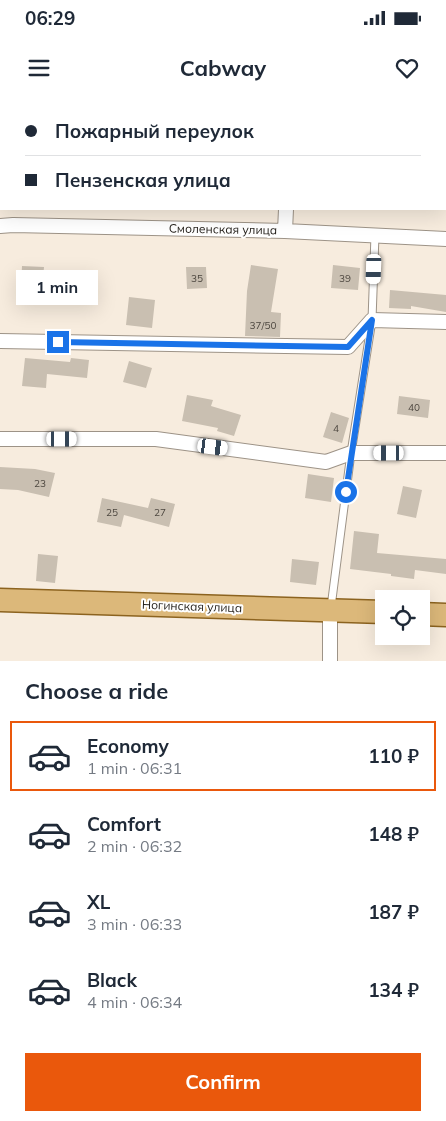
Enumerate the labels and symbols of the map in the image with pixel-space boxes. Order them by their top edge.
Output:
street label: Смоленская улица [169,221,277,237]
car [365,254,382,284]
callout: 1 min [17,270,99,304]
house number: 35 [191,272,203,285]
house number: 39 [339,272,351,285]
house number: 37/50 [250,319,276,332]
route end [47,331,69,353]
house number: 40 [408,401,420,414]
house number: 4 [333,422,339,435]
car [47,432,77,447]
car [197,438,228,456]
car [374,446,404,461]
house number: 23 [34,477,46,490]
route start [335,481,357,503]
house number: 25 [106,506,118,519]
house number: 27 [154,506,166,519]
street label: Ногинская улица [142,597,242,615]

